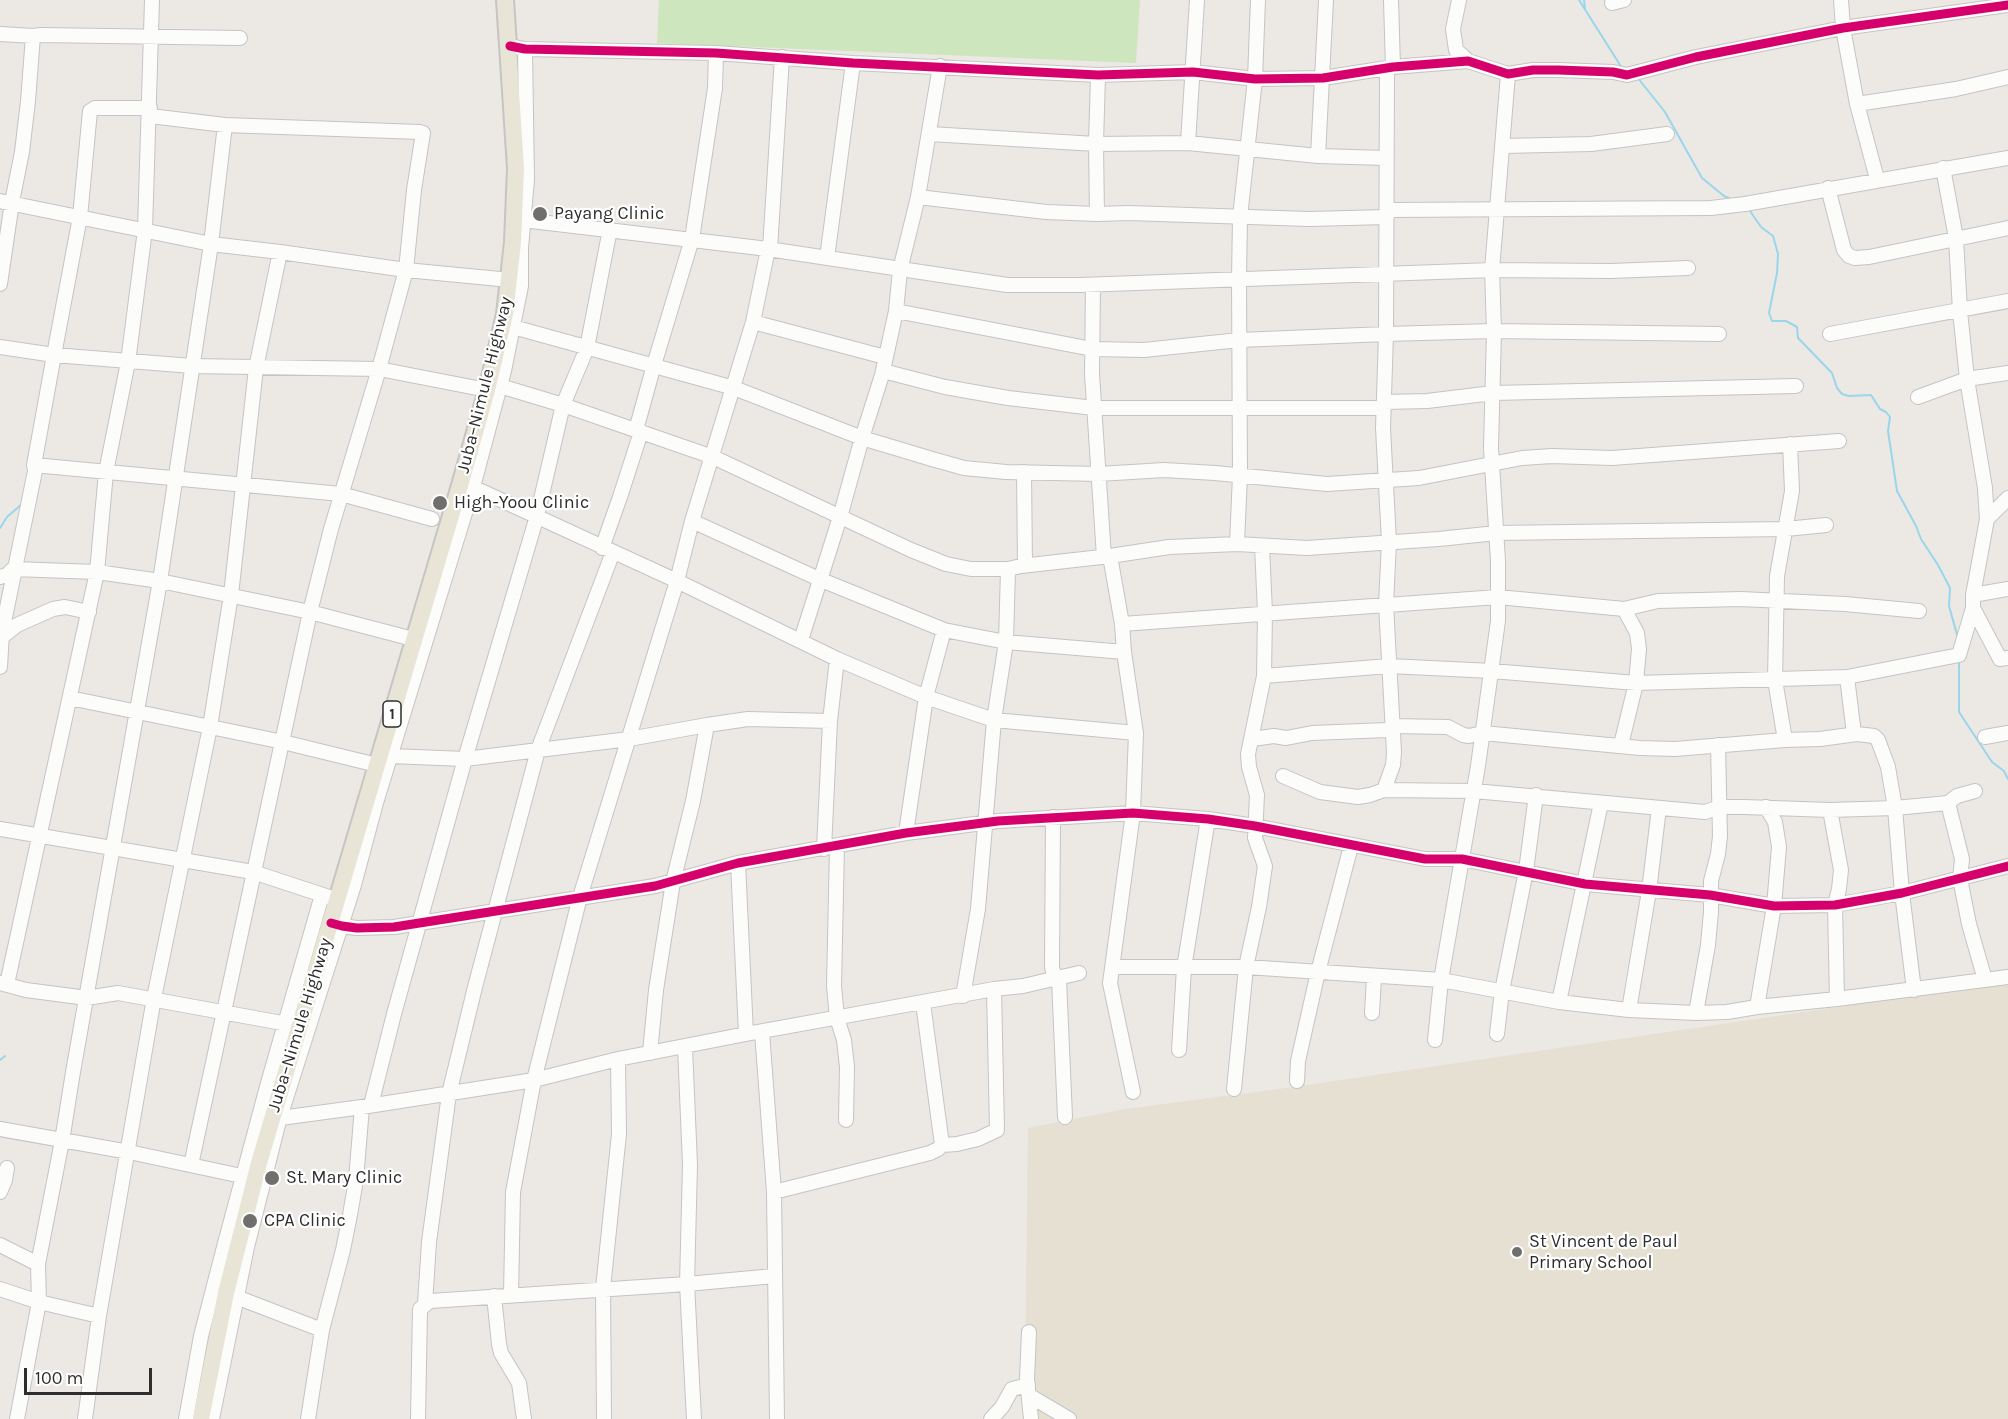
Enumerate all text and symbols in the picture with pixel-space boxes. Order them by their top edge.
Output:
place label: Payang Clinic [554,203,664,225]
marker: Payang Clinic [531,205,549,223]
street label: Juba–Nimule Highway [453,295,517,475]
place label: High-Yoou Clinic [454,492,589,514]
marker: High-Yoou Clinic [431,494,449,512]
road number: 1 [383,701,401,727]
street label: Juba–Nimule Highway [263,935,337,1115]
place label: St. Mary Clinic [286,1167,402,1189]
marker: St. Mary Clinic [263,1169,281,1187]
place label: CPA Clinic [264,1210,346,1232]
marker: CPA Clinic [241,1212,259,1230]
place label: St Vincent de Paul Primary School [1529,1231,1678,1274]
marker: St Vincent de Paul Primary School [1510,1245,1524,1259]
scale bar [27,1356,154,1394]
text: 100 m [35,1367,83,1389]

